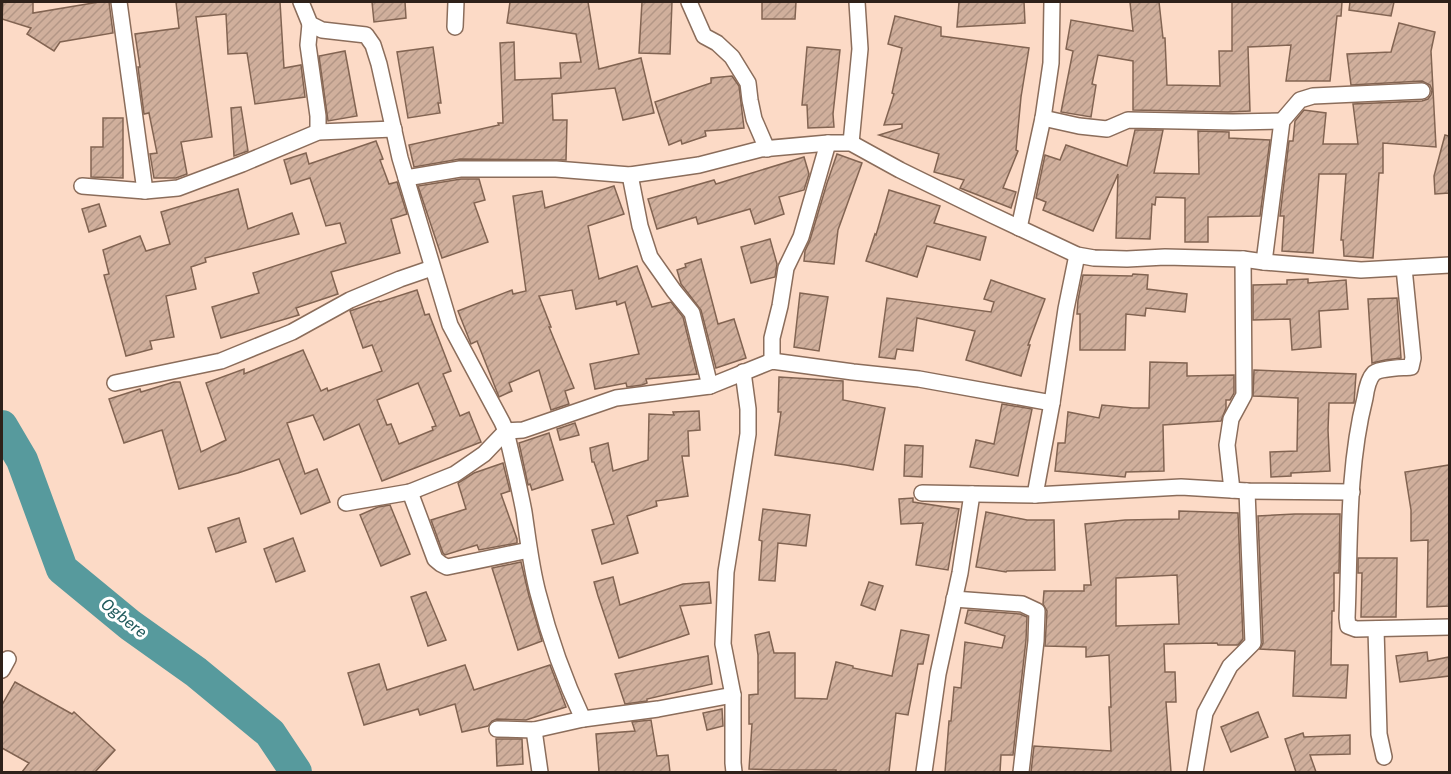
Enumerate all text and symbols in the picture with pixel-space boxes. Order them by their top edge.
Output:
water label: Ogbere [97,594,151,642]

